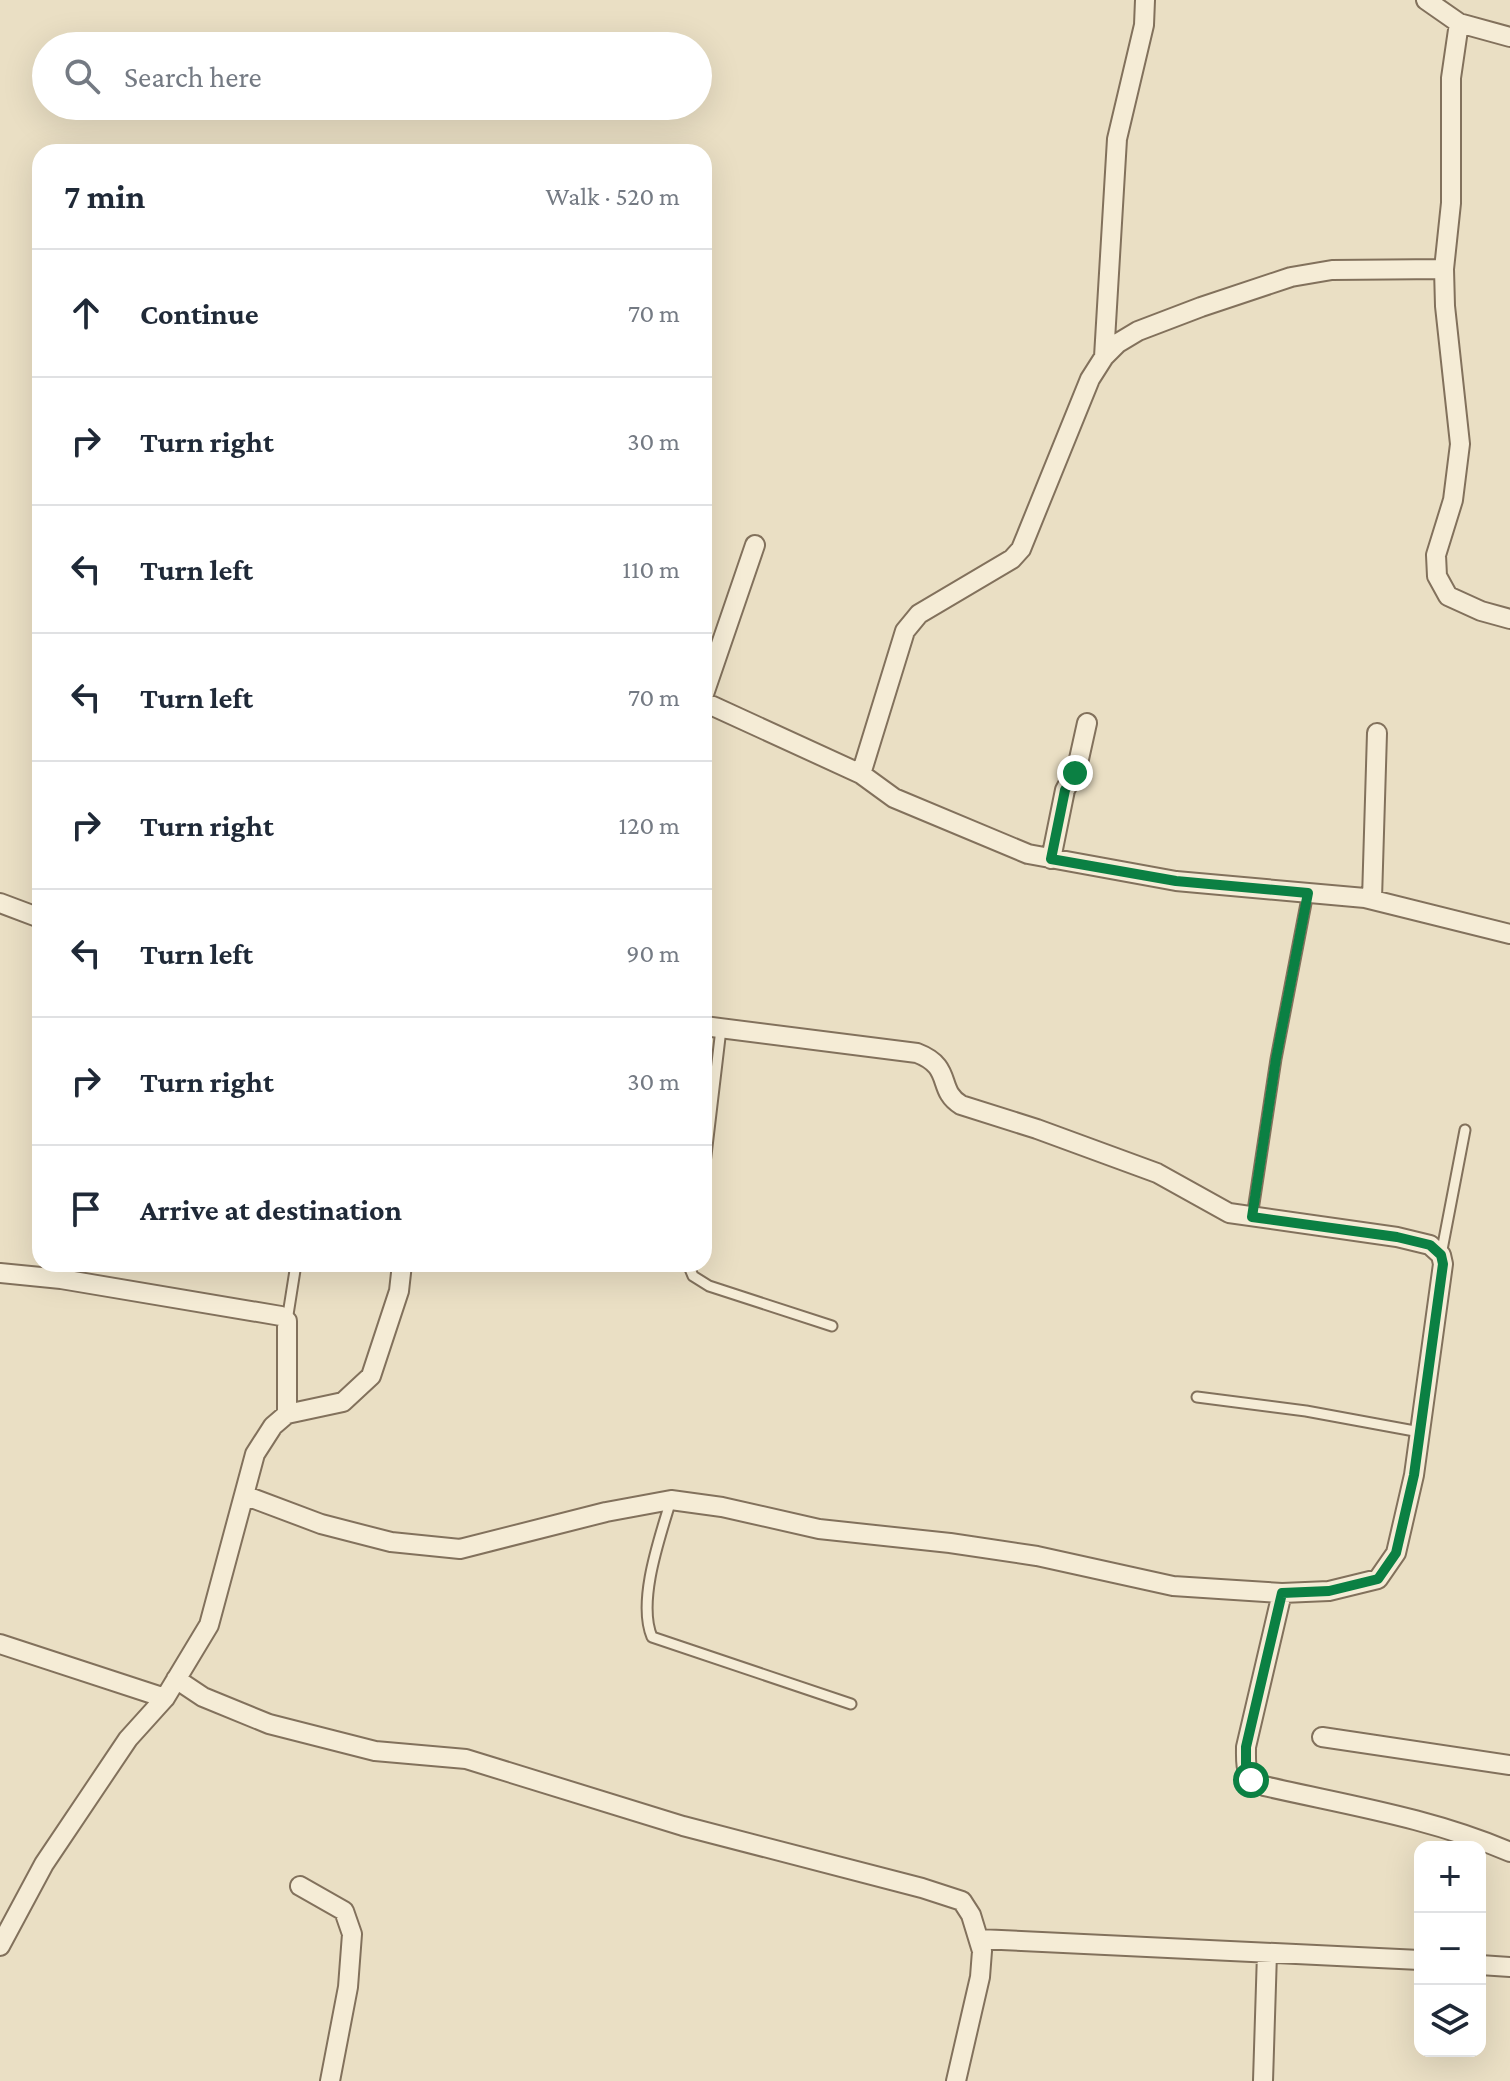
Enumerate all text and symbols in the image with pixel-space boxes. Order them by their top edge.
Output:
search box [32,32,712,120]
icon: search [60,54,104,98]
text: Search here [124,60,262,93]
text: 7 min [64,178,145,215]
text: Walk · 520 m [546,182,680,211]
icon: ahead [64,291,108,335]
text: Continue [140,297,259,330]
text: 70 m [628,299,680,328]
icon: right [64,419,108,463]
text: Turn right [140,425,274,458]
text: 30 m [627,427,680,456]
icon: left [64,547,108,591]
text: Turn left [140,553,253,586]
text: 110 m [622,555,680,584]
icon: left [64,675,108,719]
text: Turn left [140,681,253,714]
text: 70 m [628,683,680,712]
route end [1057,755,1093,791]
icon: right [64,803,108,847]
text: Turn right [140,809,274,842]
text: 120 m [619,811,680,840]
icon: left [64,931,108,975]
text: Turn left [140,937,253,970]
text: 90 m [626,939,680,968]
icon: right [64,1059,108,1103]
text: Turn right [140,1065,274,1098]
text: 30 m [627,1067,680,1096]
icon: arrive [64,1187,108,1231]
text: Arrive at destination [140,1193,402,1226]
route start [1233,1762,1269,1798]
map controls [1414,1841,1486,2057]
button: + [1414,1841,1486,1913]
button: − [1414,1913,1486,1985]
button: layers [1414,1985,1486,2057]

